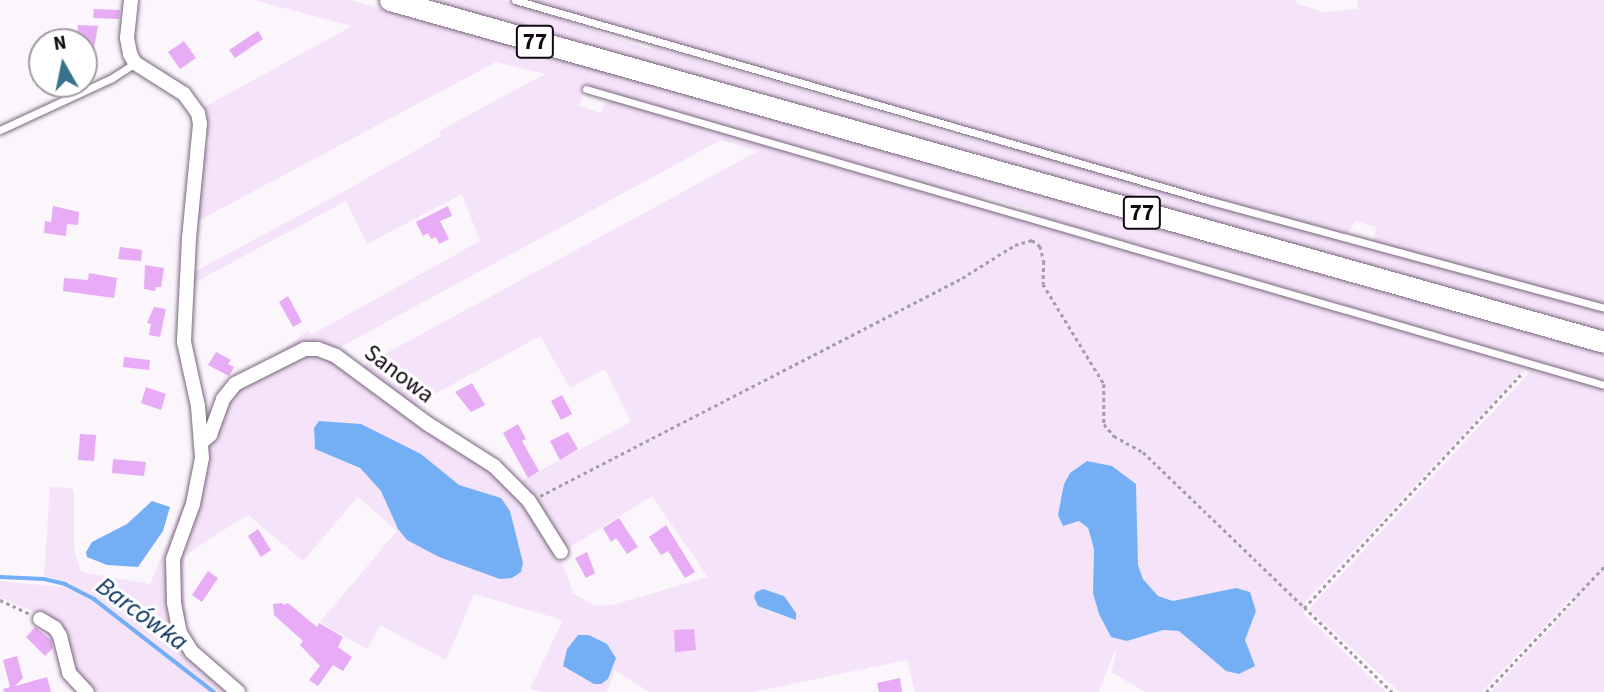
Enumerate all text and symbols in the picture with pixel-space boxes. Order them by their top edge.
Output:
road number: 77 [516,22,554,61]
north arrow [28,28,98,98]
text: N [52,29,68,58]
road number: 77 [1123,194,1161,232]
street label: Sanowa [358,338,440,410]
water label: Barcówka [90,570,194,658]

